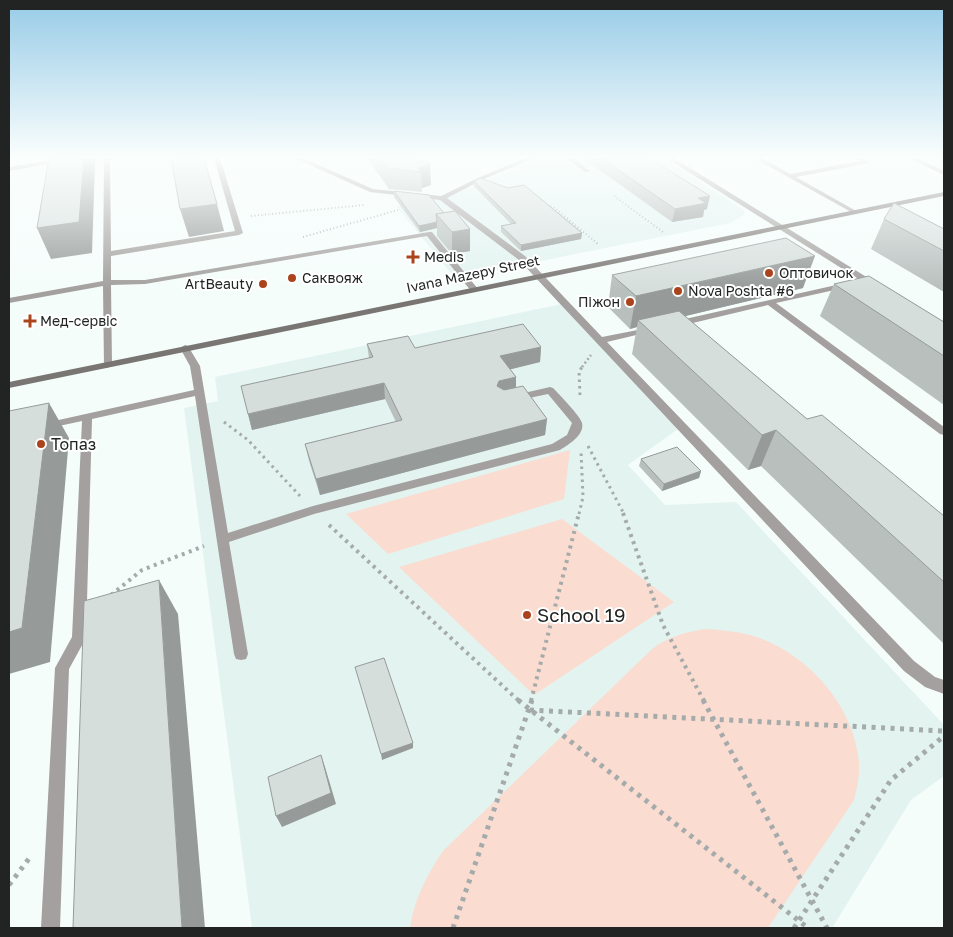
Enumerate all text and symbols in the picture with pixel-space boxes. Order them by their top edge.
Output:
place label: Medis [424,248,464,265]
marker: Medis [406,250,420,264]
street label: Ivana Mazepy Street [405,251,541,296]
place label: Оптовичок [779,264,854,281]
marker: Оптовичок [763,267,775,279]
place label: Саквояж [302,269,363,286]
marker: Саквояж [286,272,298,284]
place label: ArtBeauty [185,275,253,292]
marker: ArtBeauty [257,278,269,290]
place label: Nova Poshta #6 [688,282,794,299]
marker: Nova Poshta #6 [672,285,684,297]
place label: Піжон [578,293,620,310]
marker: Піжон [624,296,636,308]
place label: Мед-сервіс [40,312,118,329]
marker: Мед-сервіс [24,315,36,327]
place label: Топаз [51,434,96,454]
marker: Топаз [35,438,47,450]
place label: School 19 [537,603,626,626]
marker: School 19 [521,609,533,621]

